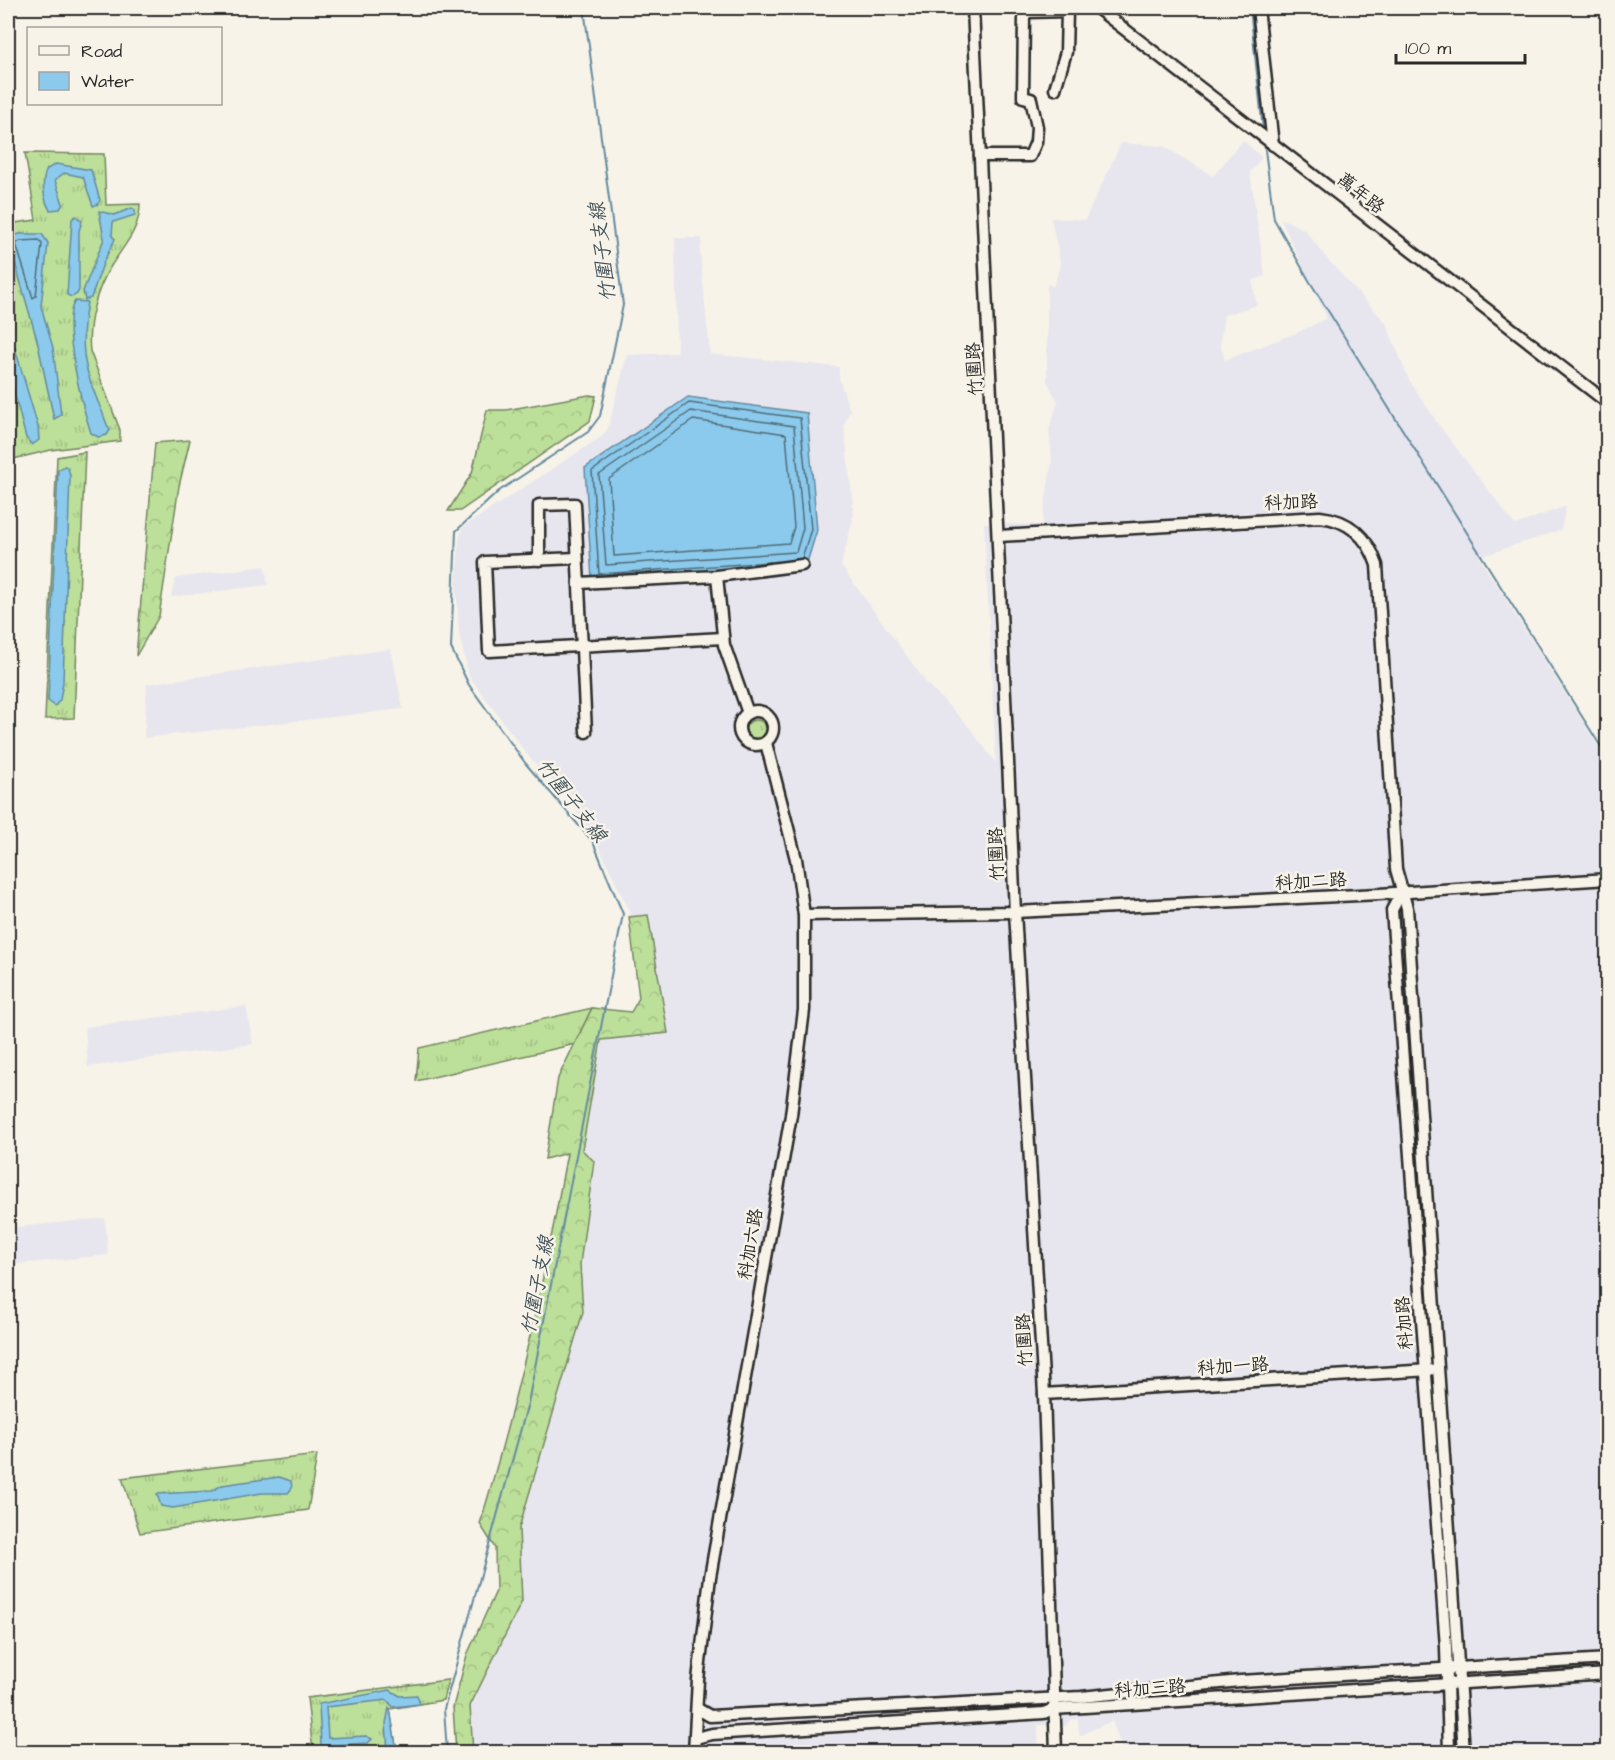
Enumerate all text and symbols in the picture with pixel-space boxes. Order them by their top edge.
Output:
legend [27,27,222,105]
scale bar [1396,27,1525,65]
text: 100 m [1405,36,1451,61]
text: Road [81,39,122,64]
text: Water [81,69,134,94]
street label: 萬年路 [1332,167,1390,220]
water label: 竹圍子支線 [583,200,623,303]
street label: 竹圍路 [961,341,988,397]
street label: 科加路 [1264,489,1318,516]
water label: 竹圍子支線 [529,753,614,849]
street label: 竹圍路 [983,827,1010,881]
street label: 科加二路 [1274,867,1348,896]
street label: 科加六路 [732,1206,769,1282]
water label: 竹圍子支線 [515,1232,561,1337]
street label: 科加路 [1390,1295,1419,1351]
street label: 竹圍路 [1011,1312,1038,1368]
street label: 科加一路 [1196,1352,1270,1381]
street label: 科加三路 [1113,1674,1187,1703]

